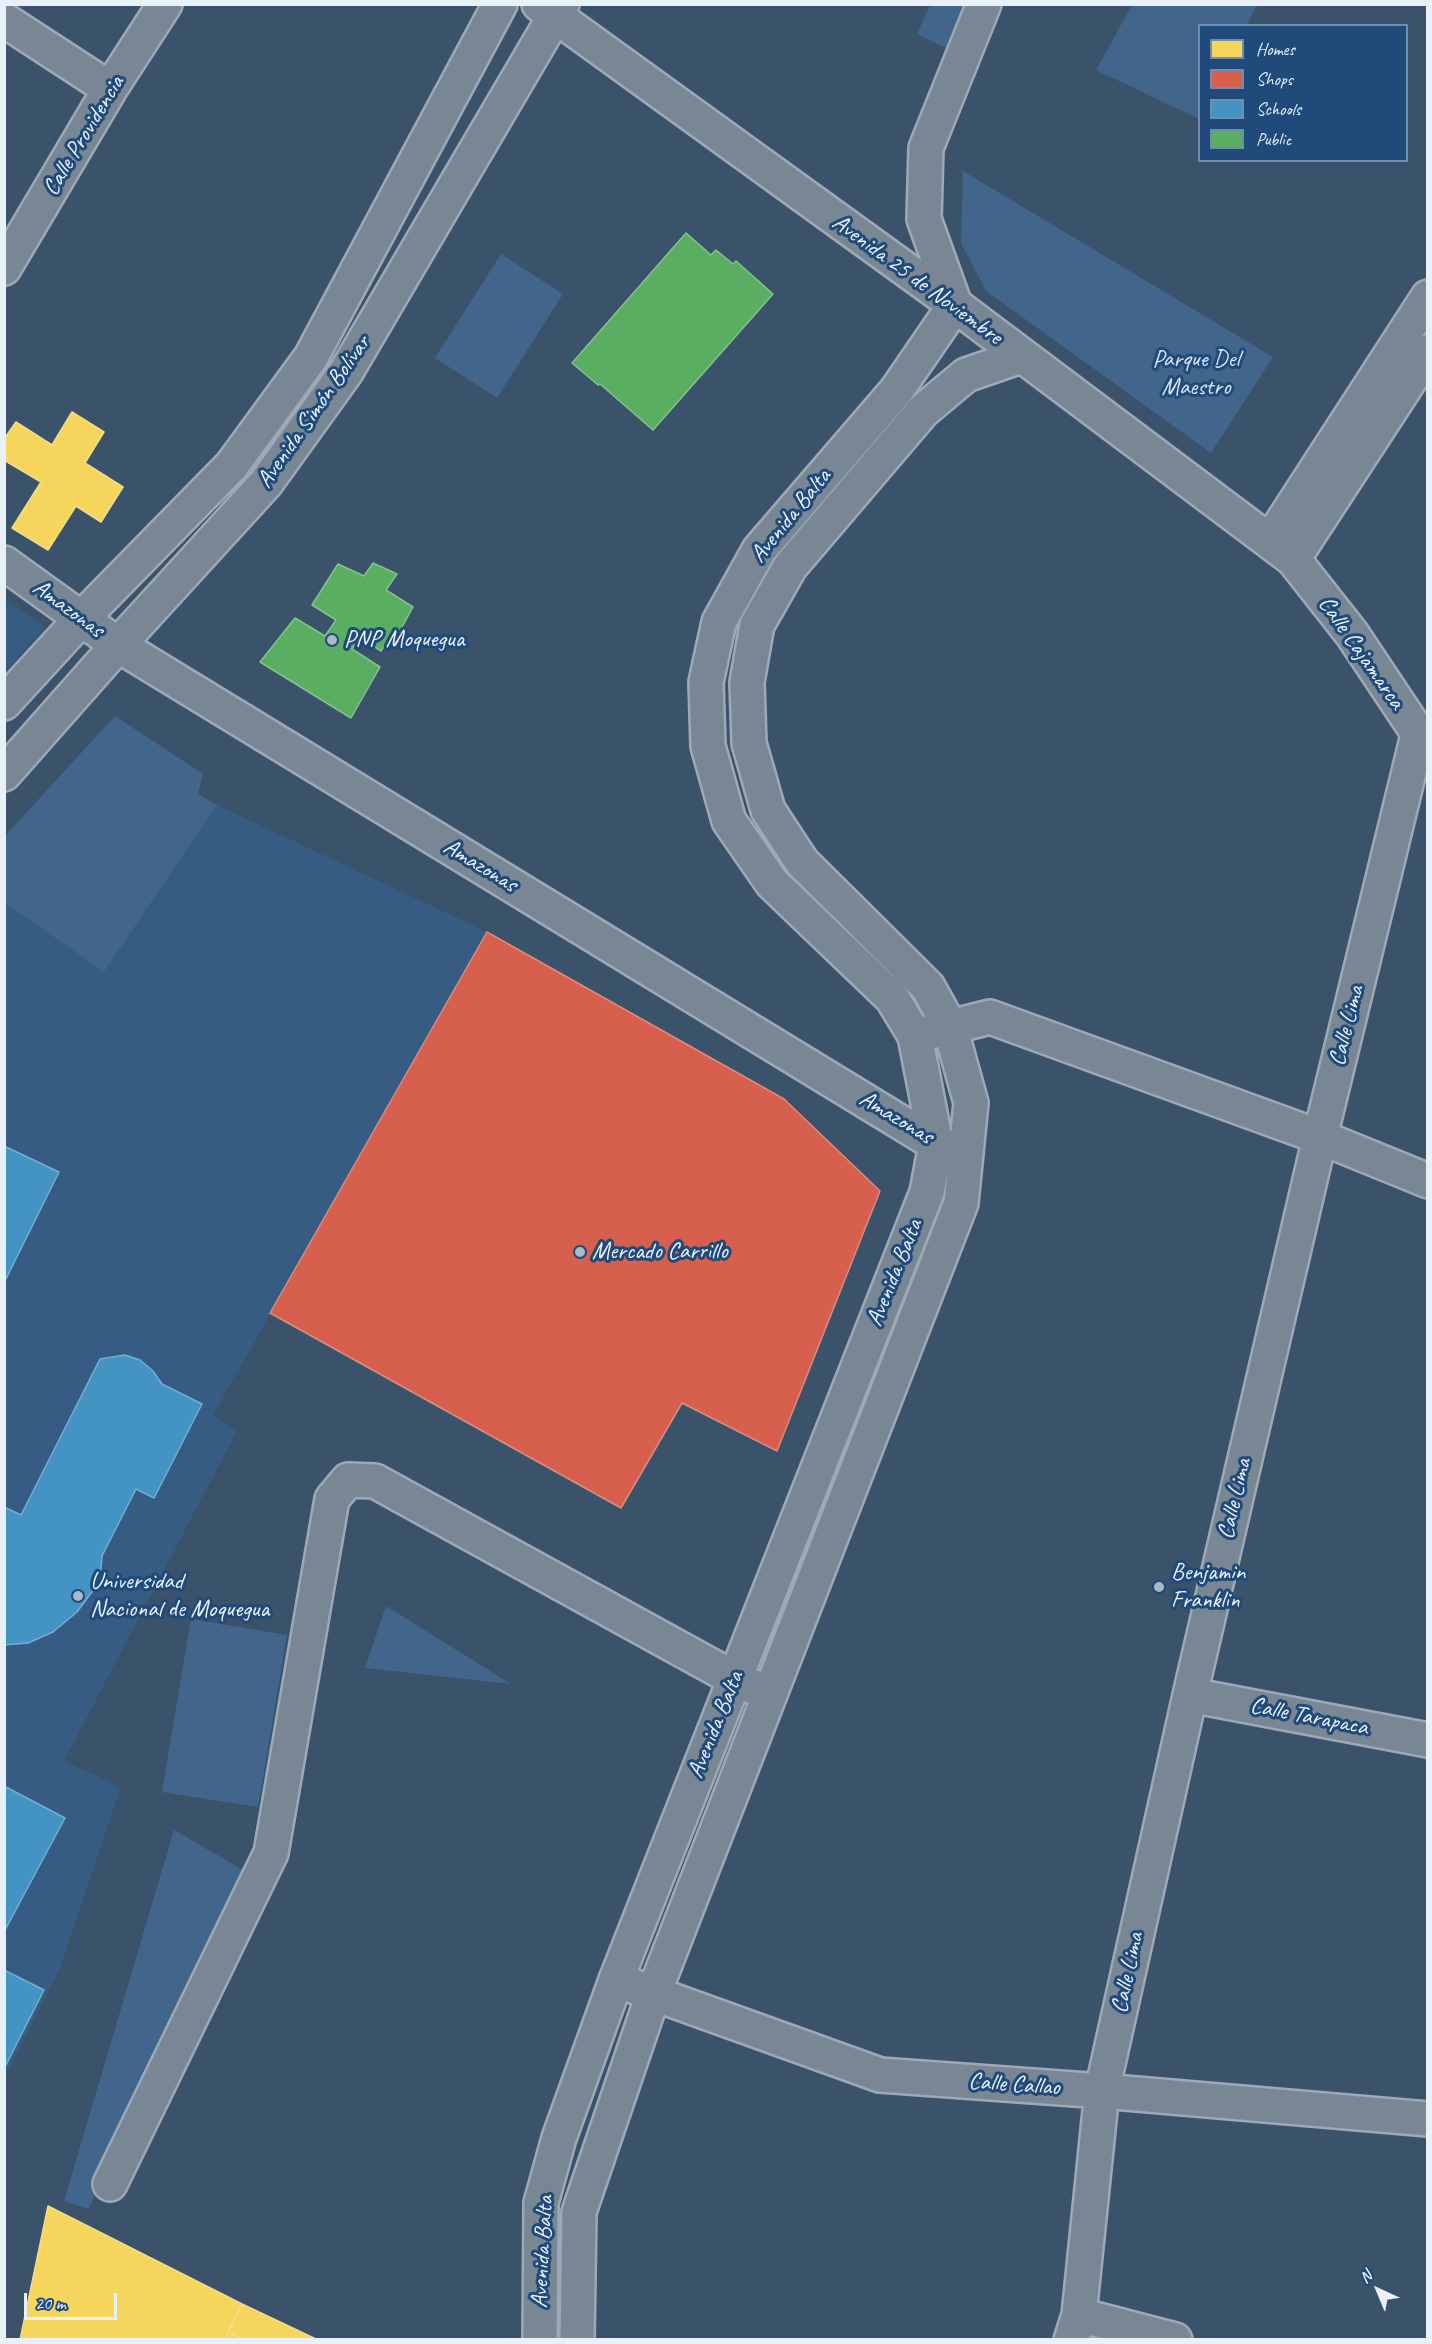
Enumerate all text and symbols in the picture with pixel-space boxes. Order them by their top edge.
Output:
legend [1198,24,1408,162]
text: Homes [1256,38,1295,60]
text: Shops [1256,68,1293,90]
street label: Calle Providencia [37,71,131,201]
text: Schools [1256,98,1301,120]
text: Public [1256,128,1291,150]
street label: Avenida 25 de Noviembre [826,209,1008,351]
street label: Avenida Simón Bolívar [251,330,377,494]
park label: Parque Del Maestro [1152,346,1240,402]
street label: Avenida Balta [744,463,838,569]
street label: Amazonas [27,574,109,644]
street label: Calle Cajamarca [1311,591,1411,715]
place label: PNP Moquegua [344,626,464,654]
marker: PNP Moquegua [325,633,339,647]
street label: Amazonas [438,833,522,899]
street label: Calle Lima [1323,983,1371,1069]
street label: Amazonas [854,1085,938,1151]
street label: Avenida Balta [861,1215,929,1331]
place label: Mercado Carrillo [592,1238,728,1266]
marker: Mercado Carrillo [573,1245,587,1259]
street label: Calle Lima [1212,1456,1258,1542]
place label: Benjamin Franklin [1171,1559,1245,1615]
place label: Universidad Nacional de Moquegua [90,1568,269,1624]
marker: Benjamin Franklin [1152,1580,1166,1594]
marker: Universidad Nacional de Moquegua [71,1589,85,1603]
street label: Avenida Balta [682,1667,750,1783]
street label: Calle Tarapaca [1248,1691,1370,1743]
street label: Calle Lima [1105,1930,1151,2016]
street label: Calle Callao [967,2067,1061,2103]
street label: Avenida Balta [526,2195,560,2309]
north arrow [1348,2260,1408,2320]
text: N [1355,2266,1376,2288]
scale bar [27,2281,120,2319]
text: 20 m [35,2292,66,2314]

